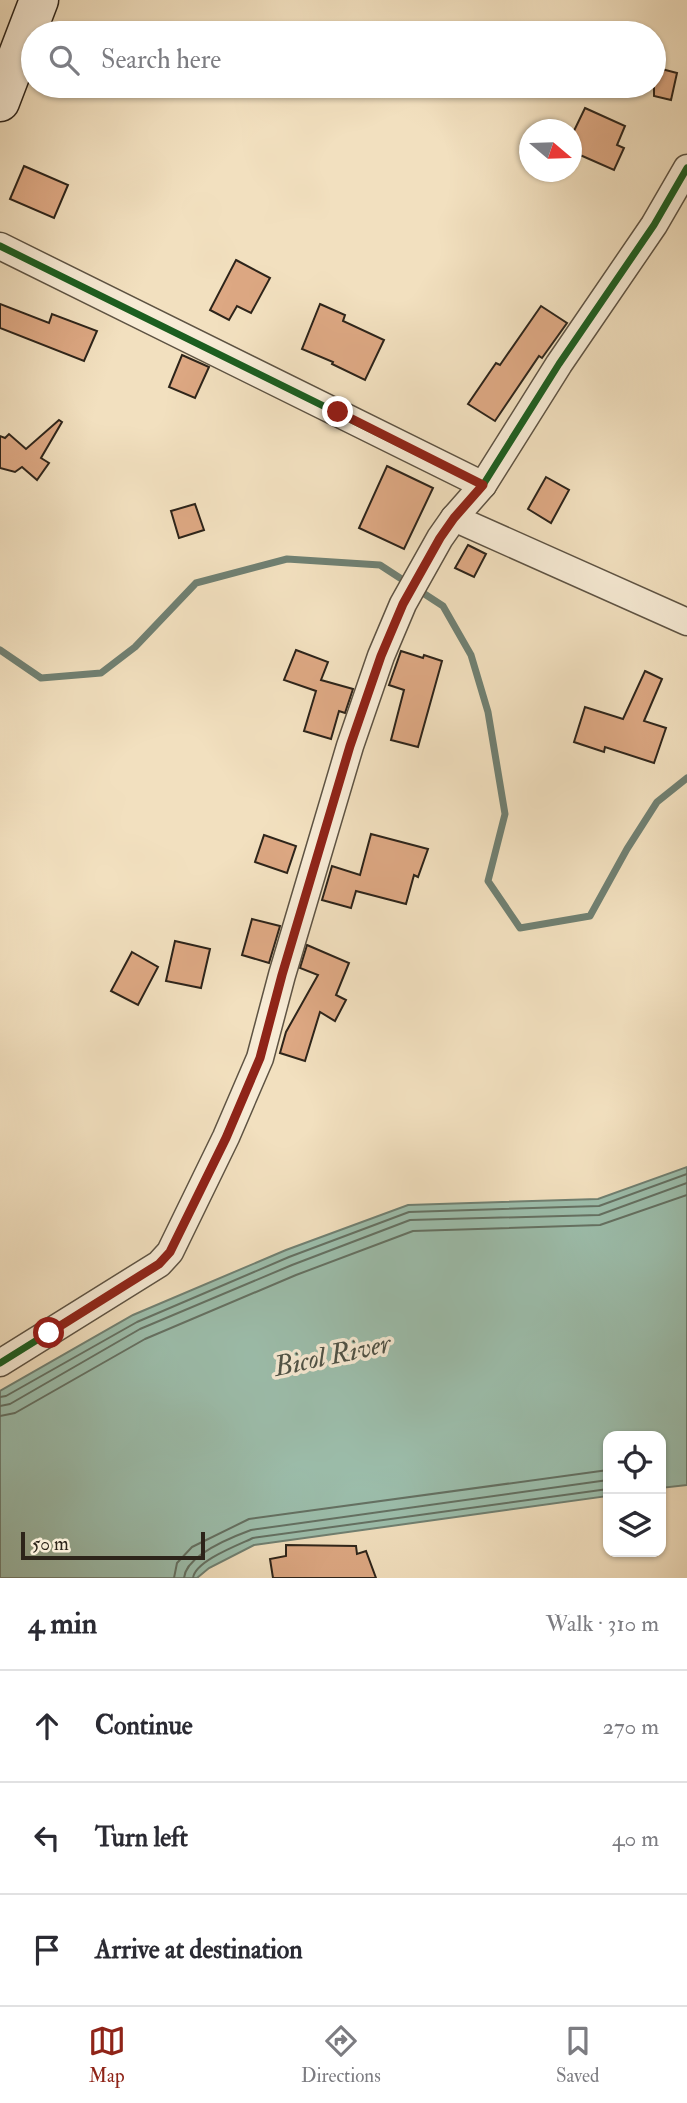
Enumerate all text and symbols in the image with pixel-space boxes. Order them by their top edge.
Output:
search box [21,21,666,98]
icon: search [45,41,83,79]
text: Search here [101,44,221,76]
north arrow [519,119,582,182]
route end [322,396,353,427]
route start [33,1317,64,1348]
water label: Bicol River [269,1326,395,1385]
map controls [603,1431,666,1557]
button: locate [603,1431,666,1494]
button: layers [603,1494,666,1557]
scale bar [21,1529,205,1561]
text: 50 m [32,1532,69,1556]
text: 4 min [28,1605,97,1642]
text: Walk · 310 m [546,1609,659,1638]
icon: ahead [28,1707,66,1745]
text: Continue [95,1710,193,1742]
text: 270 m [602,1712,659,1741]
icon: left [28,1819,66,1857]
text: Turn left [95,1822,188,1854]
text: 40 m [612,1824,659,1853]
icon: arrive [28,1931,66,1969]
text: Arrive at destination [95,1934,303,1966]
tab: Map [88,2022,126,2088]
tab: Directions [301,2022,381,2088]
tab: Saved [556,2022,599,2088]

